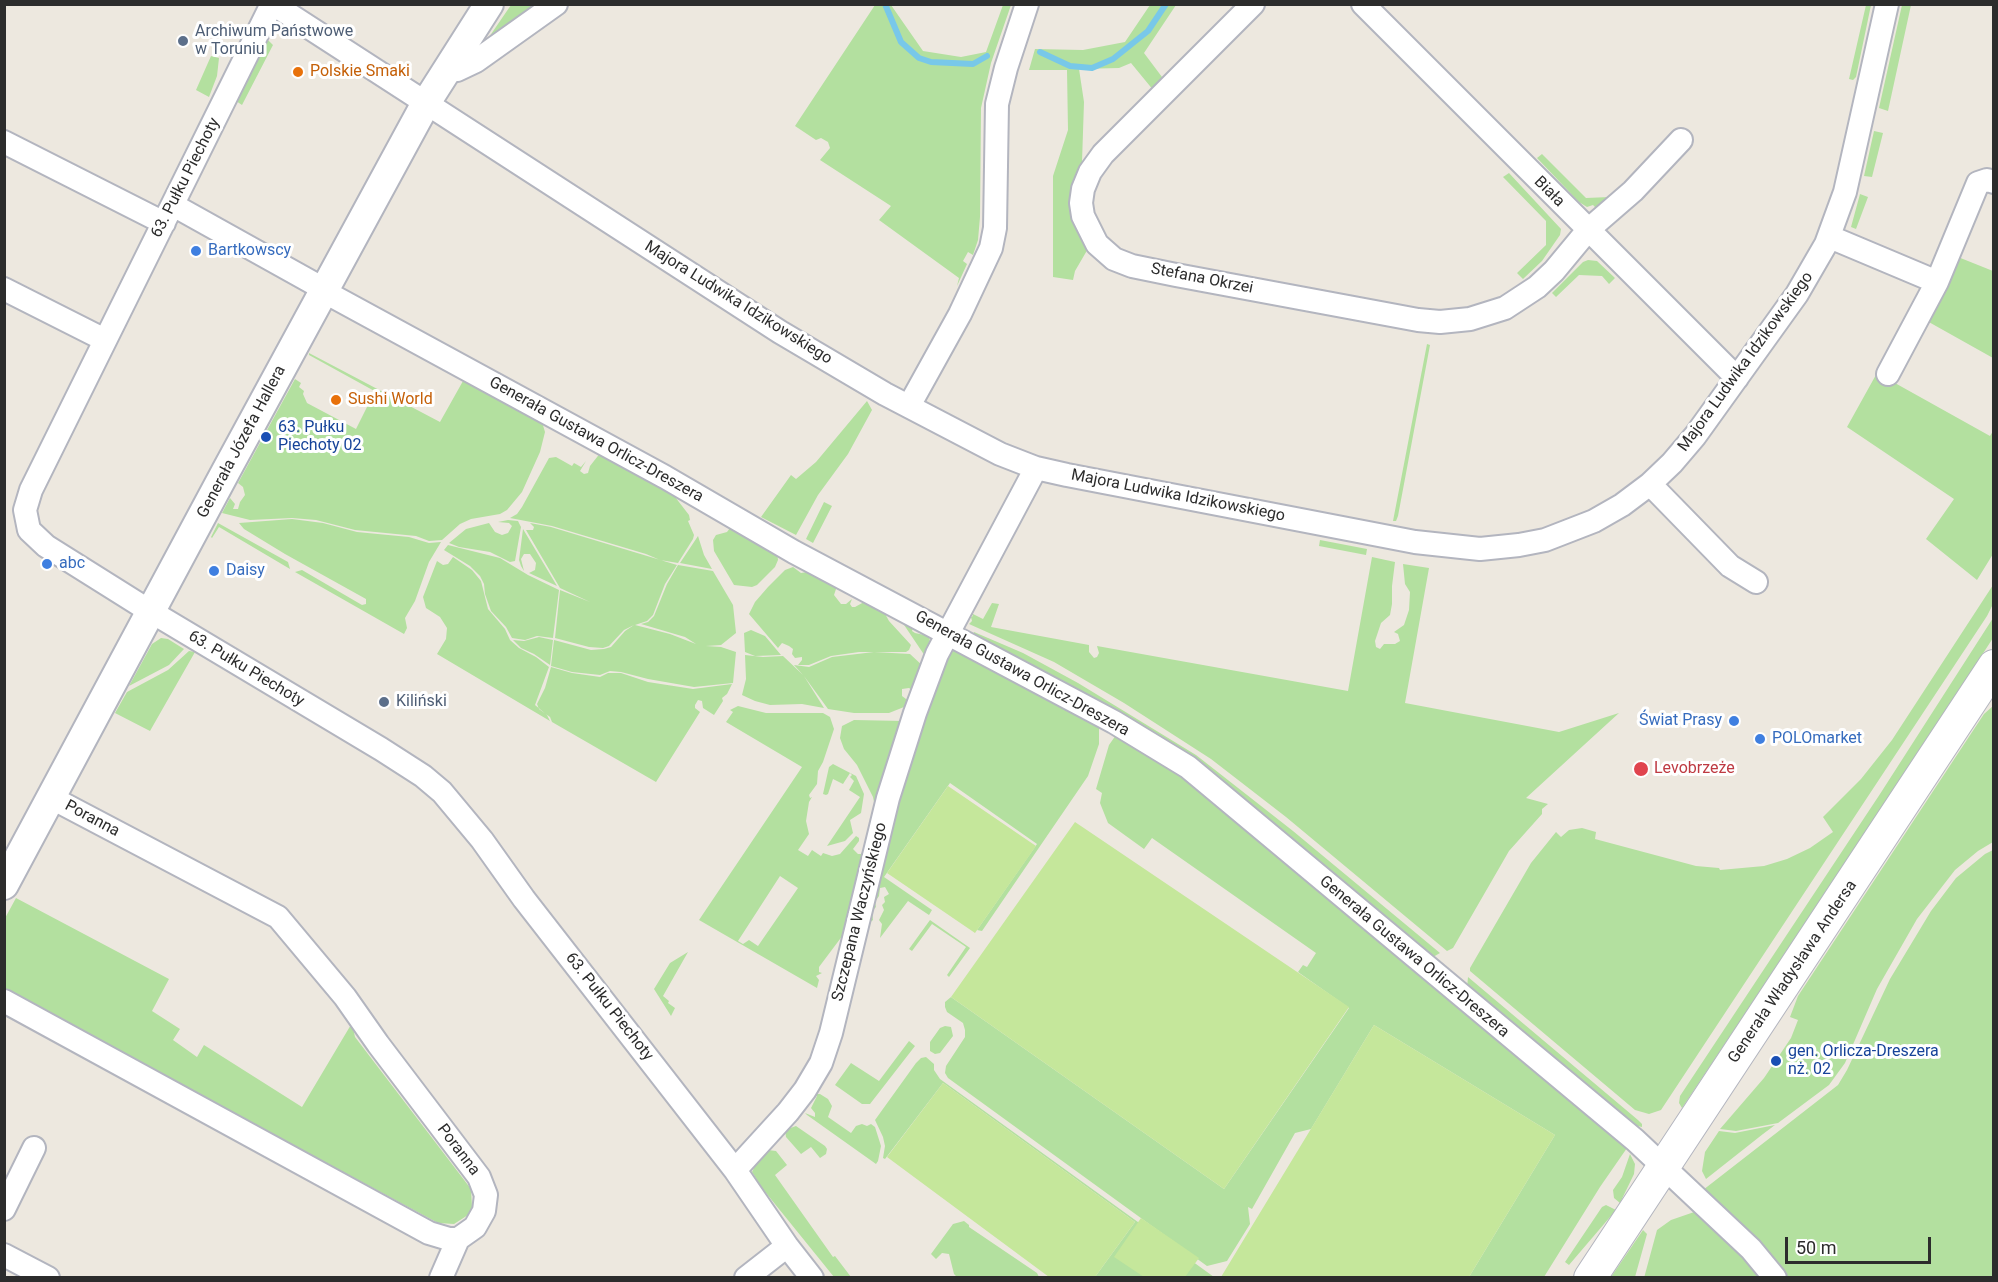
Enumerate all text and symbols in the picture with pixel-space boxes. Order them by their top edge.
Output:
place label: Archiwum Państwowe w Toruniu [195,22,353,60]
marker: Archiwum Państwowe w Toruniu [176,34,190,48]
place label: Polskie Smaki [310,62,410,82]
marker: Polskie Smaki [291,65,305,79]
street label: 63. Pułku Piechoty [148,115,224,241]
street label: Biała [1530,173,1568,211]
street label: Majora Ludwika Idzikowskiego [641,237,835,369]
place label: Bartkowscy [208,241,291,261]
marker: Bartkowscy [189,244,203,258]
street label: Stefana Okrzei [1149,260,1255,298]
street label: Majora Ludwika Idzikowskiego [1674,268,1818,456]
street label: Generała Józefa Hallera [194,362,290,522]
street label: Generała Gustawa Orlicz-Dreszera [486,373,706,507]
place label: Sushi World [348,390,433,410]
marker: Sushi World [329,393,343,407]
place label: 63. Pułku Piechoty 02 [278,418,362,456]
marker: 63. Pułku Piechoty 02 [259,430,273,444]
street label: Majora Ludwika Idzikowskiego [1069,466,1287,526]
place label: abc [59,554,85,574]
marker: abc [40,557,54,571]
place label: Daisy [226,561,265,581]
marker: Daisy [207,564,221,578]
street label: Generała Gustawa Orlicz-Dreszera [912,607,1132,741]
street label: 63. Pułku Piechoty [185,627,307,711]
place label: Kiliński [396,692,447,712]
marker: Kiliński [377,695,391,709]
place label: Świat Prasy [1639,711,1722,731]
marker: Świat Prasy [1727,714,1741,728]
place label: POLOmarket [1772,729,1862,749]
marker: POLOmarket [1753,732,1767,746]
place label: Levobrzeże [1654,759,1735,779]
marker: Levobrzeże [1632,760,1650,778]
street label: Poranna [61,797,123,841]
street label: Szczepana Waczyńskiego [829,821,891,1003]
street label: Generała Gustawa Orlicz-Dreszera [1315,872,1513,1042]
street label: Generała Władysława Andersa [1725,877,1861,1067]
street label: 63. Pułku Piechoty [561,949,657,1065]
place label: gen. Orlicza-Dreszera nż. 02 [1788,1042,1939,1080]
marker: gen. Orlicza-Dreszera nż. 02 [1769,1054,1783,1068]
street label: Poranna [432,1121,484,1179]
scale bar [1788,1225,1934,1263]
text: 50 m [1796,1237,1836,1258]

